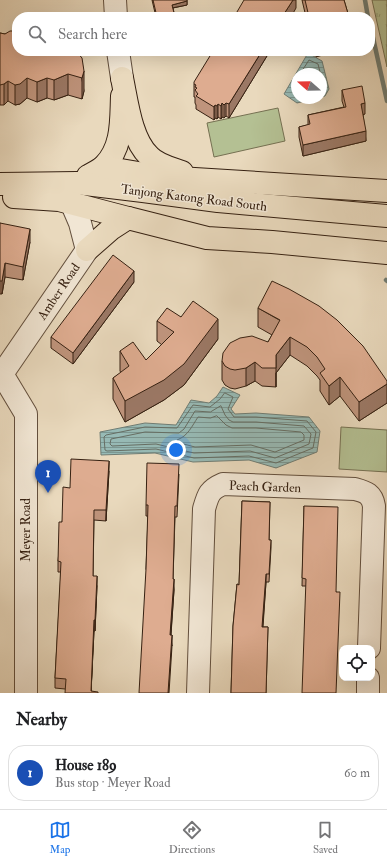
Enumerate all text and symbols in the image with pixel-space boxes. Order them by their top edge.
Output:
search box [12,12,375,56]
icon: search [26,23,48,45]
text: Search here [58,25,127,44]
north arrow [291,68,327,104]
street label: Tanjong Katong Road South [120,181,268,215]
street label: Amber Road [34,260,84,324]
your location [166,440,186,460]
pin: 1 [35,460,61,493]
street label: Peach Garden [228,478,302,496]
street label: Meyer Road [18,498,35,562]
map controls [339,645,375,681]
button: locate [339,645,375,681]
text: Nearby [16,709,67,730]
text: House 189 [55,756,117,775]
text: 1 [28,765,32,781]
text: 60 m [344,765,370,781]
text: Bus stop · Meyer Road [55,775,171,791]
tab: Map [49,819,71,856]
tab: Directions [169,819,215,856]
tab: Saved [313,819,338,856]

